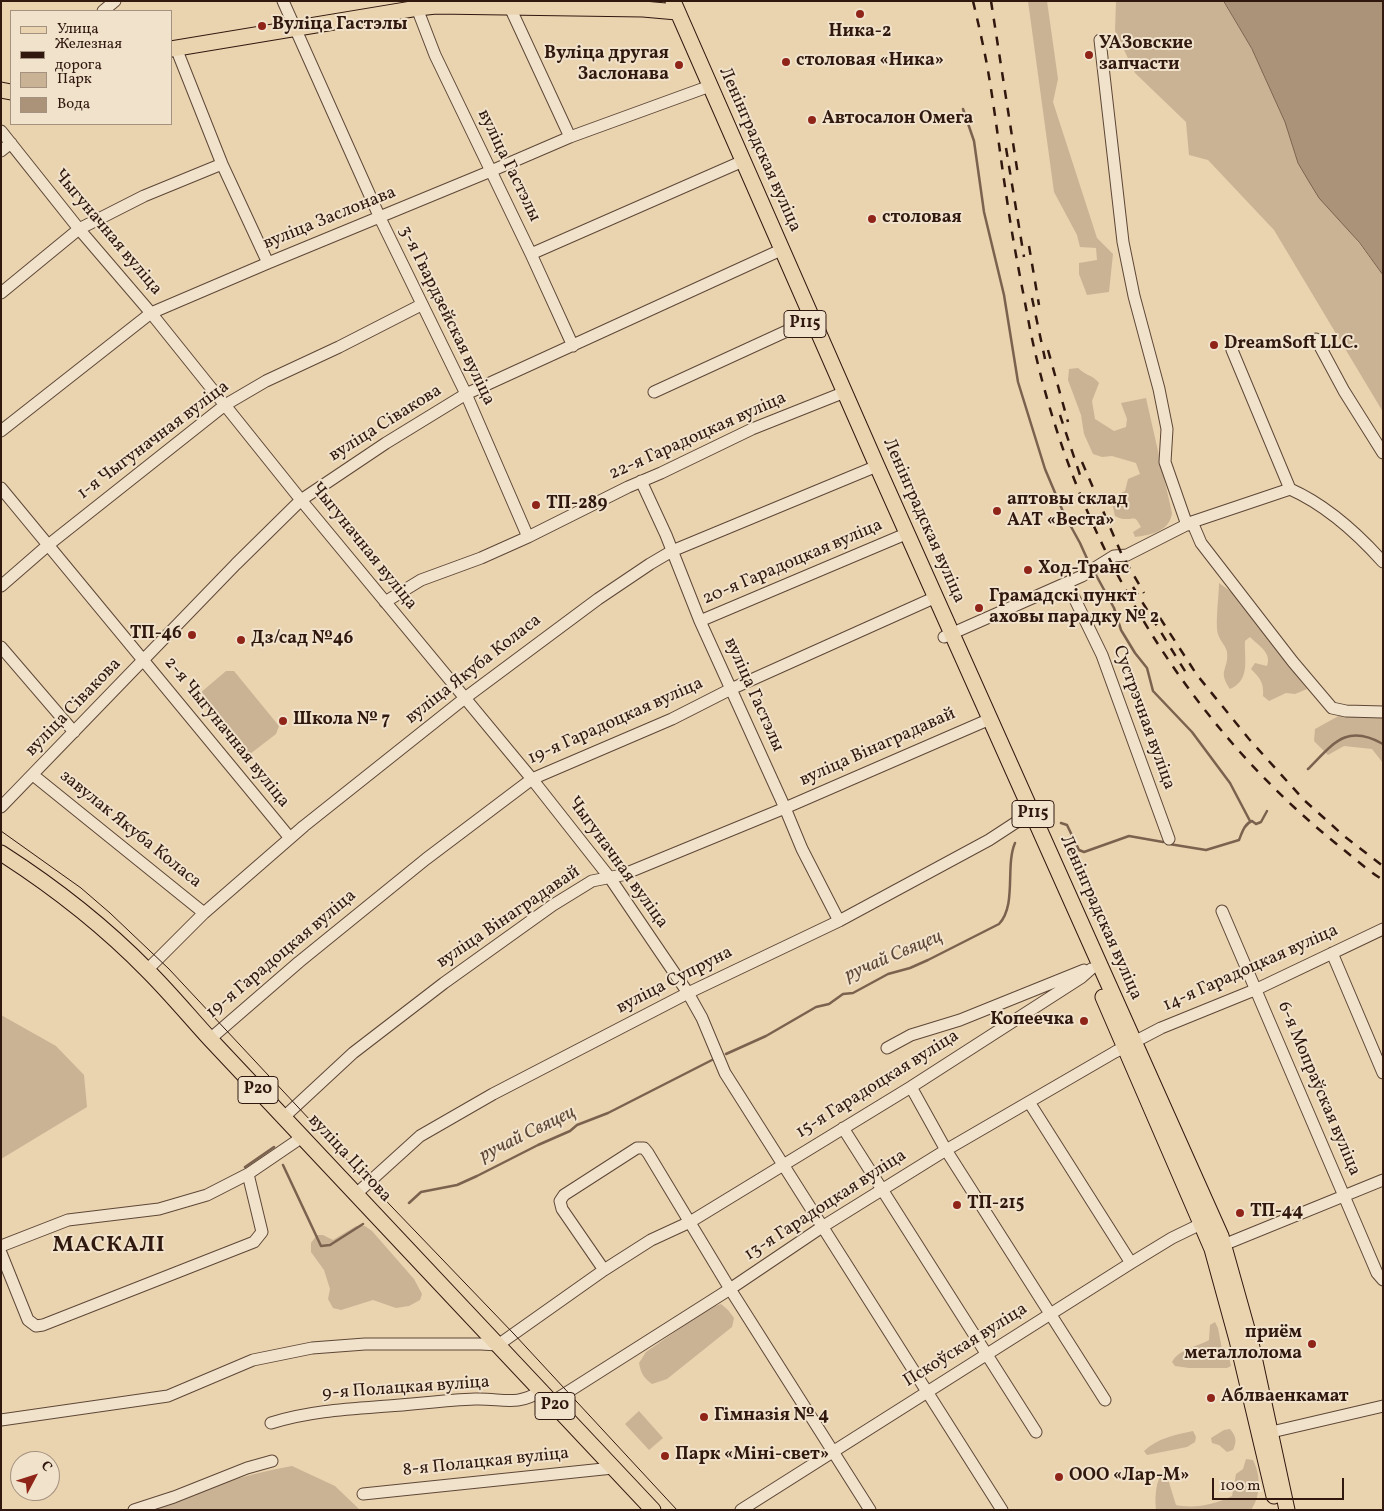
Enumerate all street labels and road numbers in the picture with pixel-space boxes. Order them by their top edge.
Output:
street label: Ленінградская вуліца [713,64,805,236]
street label: вуліца Гастэлы [471,106,545,226]
street label: Чыгуначная вуліца [48,166,166,300]
street label: вуліца Заслонава [260,183,400,255]
street label: 3-я Гвардзейская вуліца [393,223,499,409]
road number: Р115 [784,310,826,338]
street label: 1-я Чыгуначная вуліца [74,377,234,505]
street label: вуліца Сівакова [326,381,446,467]
street label: 22-я Гарадоцкая вуліца [606,388,790,486]
street label: Ленінградская вуліца [877,435,969,607]
street label: Чыгуначная вуліца [305,479,421,615]
street label: 20-я Гарадоцкая вуліца [700,515,886,611]
street label: вуліца Якуба Коласа [402,610,546,730]
street label: вуліца Гастэлы [718,635,788,755]
street label: Сустрэчная вуліца [1107,643,1179,793]
street label: 2-я Чыгуначная вуліца [159,653,293,813]
street label: вуліца Сівакова [21,654,127,762]
street label: 19-я Гарадоцкая вуліца [525,674,707,770]
street label: вуліца Вінаградавай [797,704,959,792]
street label: завулак Якуба Коласа [55,766,205,894]
street label: Чыгуначная вуліца [562,793,672,933]
road number: Р115 [1012,801,1054,828]
street label: Ленінградская вуліца [1054,832,1146,1004]
street label: вуліца Вінаградавай [433,862,585,974]
street label: 19-я Гарадоцкая вуліца [202,886,362,1024]
street label: 14-я Гарадоцкая вуліца [1160,921,1342,1017]
street label: вуліца Супруна [613,942,737,1020]
street label: 6-я Мопраўская вуліца [1272,999,1364,1179]
street label: 15-я Гарадоцкая вуліца [792,1026,964,1144]
road number: Р20 [238,1076,278,1104]
street label: вуліца Цітова [303,1110,395,1208]
street label: 13-я Гарадоцкая вуліца [741,1146,911,1266]
street label: Пскоўская вуліца [900,1299,1032,1393]
street label: 9-я Полацкая вуліца [322,1372,490,1406]
road number: Р20 [535,1392,575,1420]
street label: 8-я Полацкая вуліца [402,1444,570,1482]

